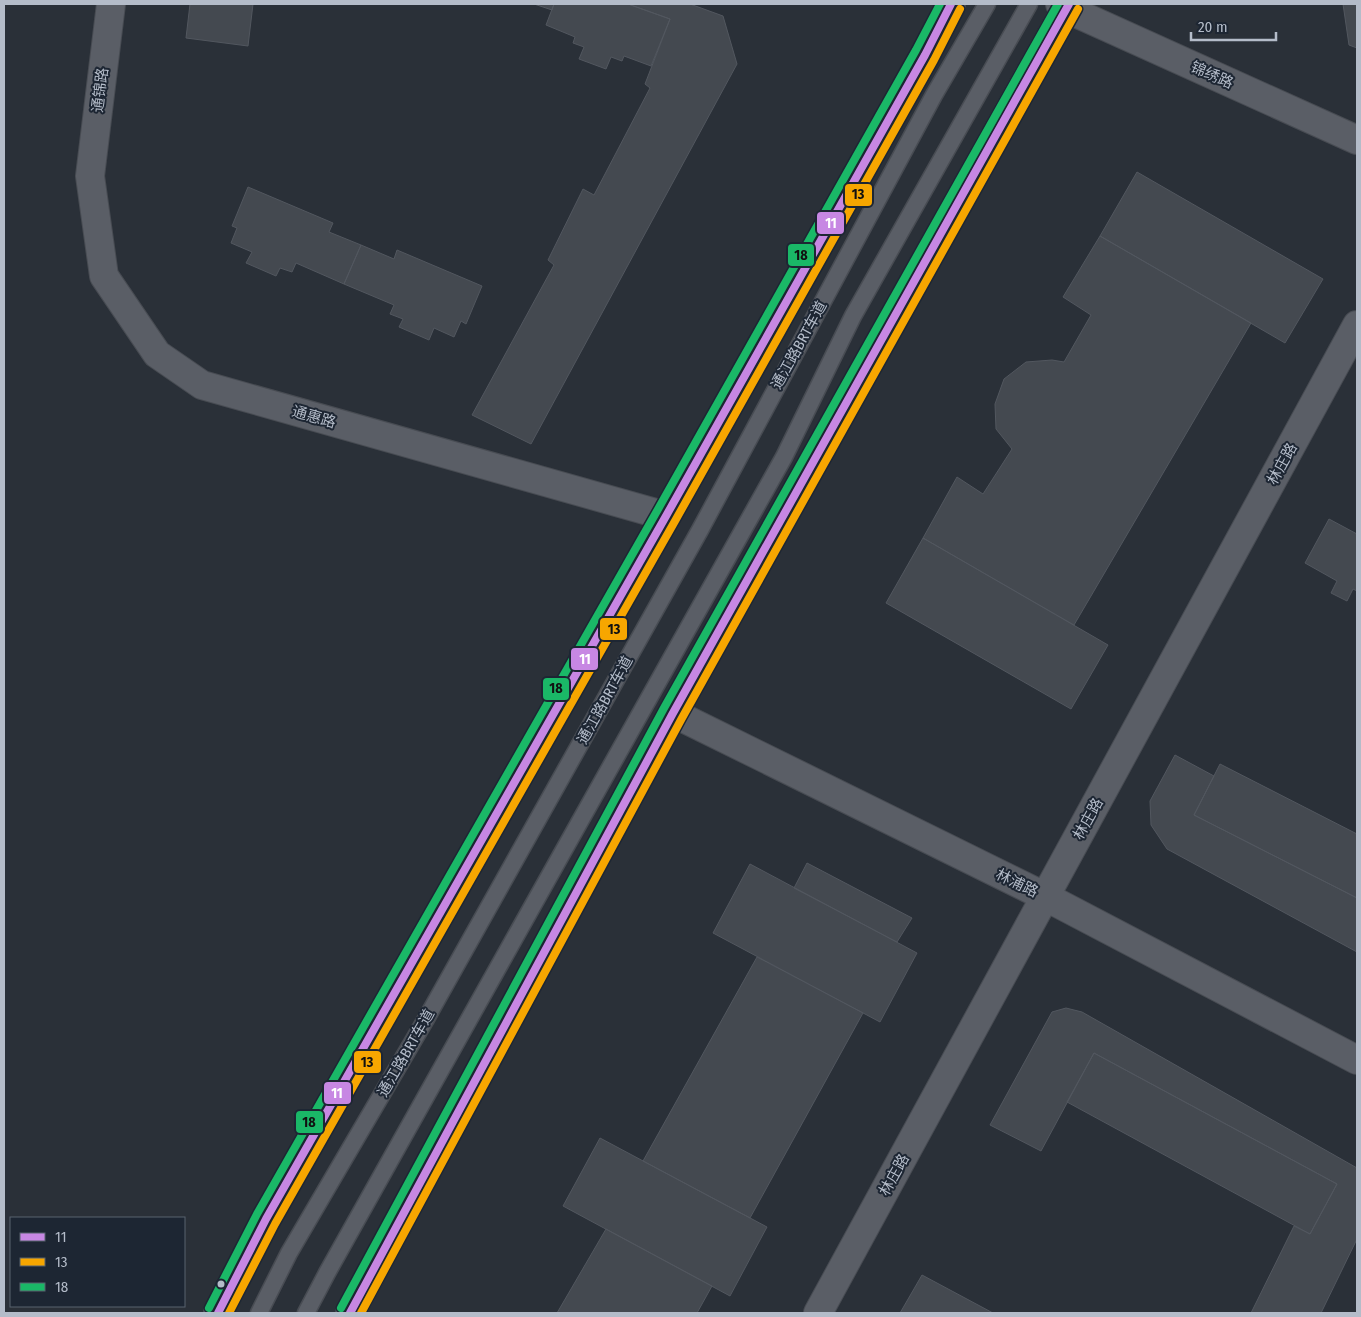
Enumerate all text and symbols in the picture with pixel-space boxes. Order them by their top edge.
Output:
scale bar [1191,10,1276,42]
text: 20 m [1198,18,1228,36]
street label: 锦绣路 [1188,58,1236,92]
street label: 通锦路 [88,67,112,113]
line badge: 13 [844,183,873,207]
text: 13 [852,186,865,203]
line badge: 11 [816,211,845,235]
text: 11 [825,215,837,232]
line badge: 18 [787,243,815,267]
text: 18 [794,247,808,264]
street label: 通江路BRT车道 [767,298,831,392]
street label: 通惠路 [290,402,338,432]
street label: 林庄路 [1263,440,1301,488]
line badge: 13 [599,617,628,641]
text: 13 [608,621,621,638]
line badge: 11 [570,647,599,671]
text: 11 [579,651,591,668]
street label: 通江路BRT车道 [573,653,637,747]
line badge: 18 [542,677,570,701]
text: 18 [549,680,563,697]
street label: 林庄路 [1069,795,1107,843]
street label: 林浦路 [993,865,1041,901]
street label: 通江路BRT车道 [374,1006,438,1100]
line badge: 13 [353,1050,382,1074]
text: 13 [361,1054,374,1071]
line badge: 11 [323,1081,352,1105]
text: 11 [331,1085,343,1102]
line badge: 18 [295,1110,324,1134]
text: 18 [302,1114,316,1131]
street label: 林庄路 [875,1151,913,1199]
legend [10,1217,185,1307]
text: 11 [55,1228,67,1246]
text: 13 [55,1253,68,1271]
text: 18 [55,1278,68,1296]
unlabelled marker [216,1279,226,1289]

